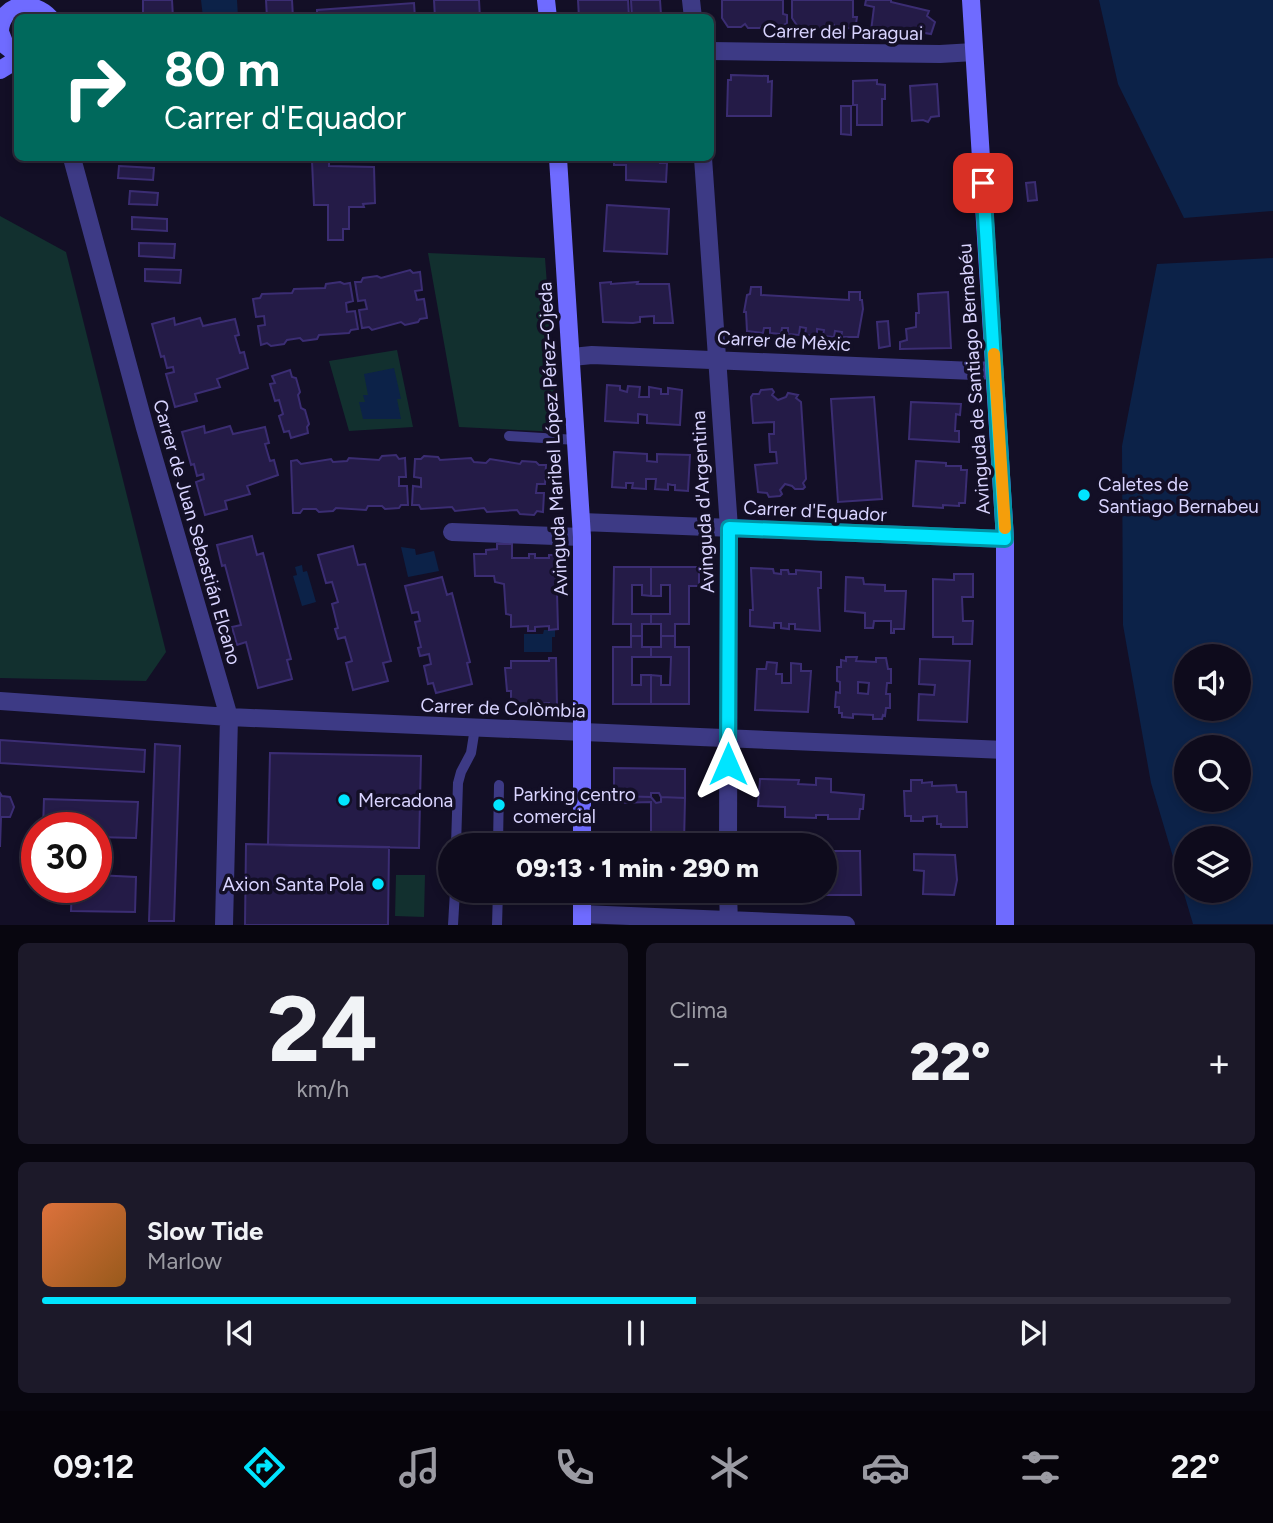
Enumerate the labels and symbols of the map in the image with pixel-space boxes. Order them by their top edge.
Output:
street label: Carrer del Paraguai [763,19,923,45]
pin [953,153,1013,213]
street label: Avinguda de Santiago Bernabéu [953,243,995,515]
street label: Avinguda Maribel López Pérez-Ojeda [533,281,573,597]
street label: Carrer de Mèxic [716,326,852,356]
street label: Carrer de Juan Sebastián Elcano [148,397,246,667]
street label: Avinguda d'Argentina [687,410,719,594]
place label: Caletes de Santiago Bernabeu [1098,473,1259,518]
marker: Caletes de Santiago Bernabeu [1076,487,1092,503]
street label: Carrer d'Equador [743,496,888,526]
street label: Carrer de Colòmbia [420,694,586,722]
position arrow [691,727,765,801]
place label: Parking centro comercial [513,783,636,828]
place label: Mercadona [358,789,453,812]
marker: Mercadona [336,792,352,808]
marker: Parking centro comercial [491,797,507,813]
speed limit sign: 30 [21,812,112,903]
place label: Axion Santa Pola [222,873,364,896]
marker: Axion Santa Pola [370,876,386,892]

